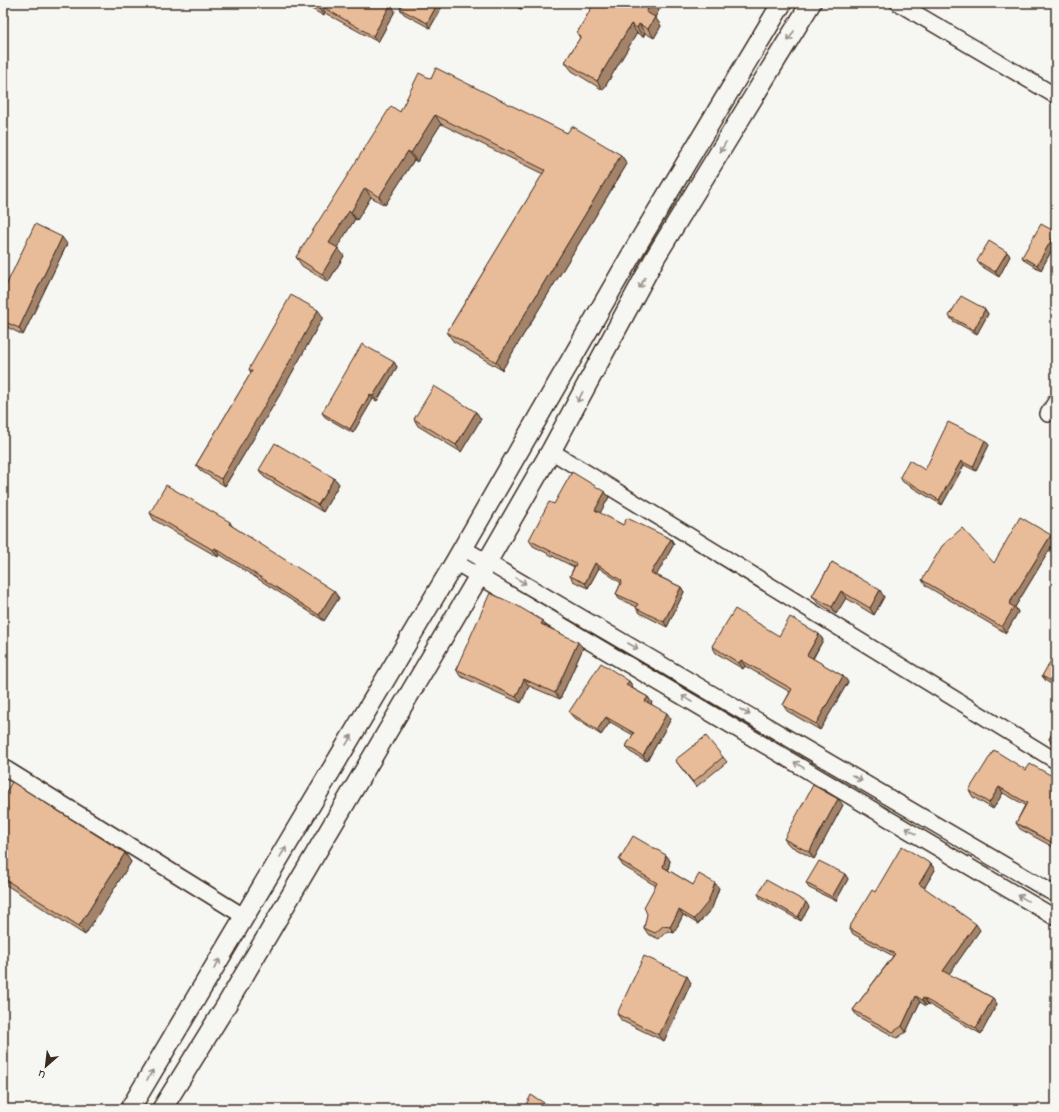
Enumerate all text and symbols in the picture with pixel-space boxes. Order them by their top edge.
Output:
one-way arrow [787,30,795,41]
one-way arrow [719,141,727,153]
one-way arrow [638,277,645,289]
one-way arrow [576,391,584,403]
one-way arrow [515,577,527,585]
one-way arrow [627,643,639,651]
one-way arrow [682,695,693,703]
one-way arrow [739,709,751,717]
one-way arrow [346,734,354,746]
one-way arrow [793,761,805,769]
one-way arrow [851,775,863,783]
one-way arrow [905,827,917,835]
one-way arrow [279,847,287,858]
one-way arrow [1017,893,1029,901]
one-way arrow [213,958,221,970]
north arrow [26,1046,66,1086]
text: U [35,1065,49,1083]
one-way arrow [147,1070,155,1082]

